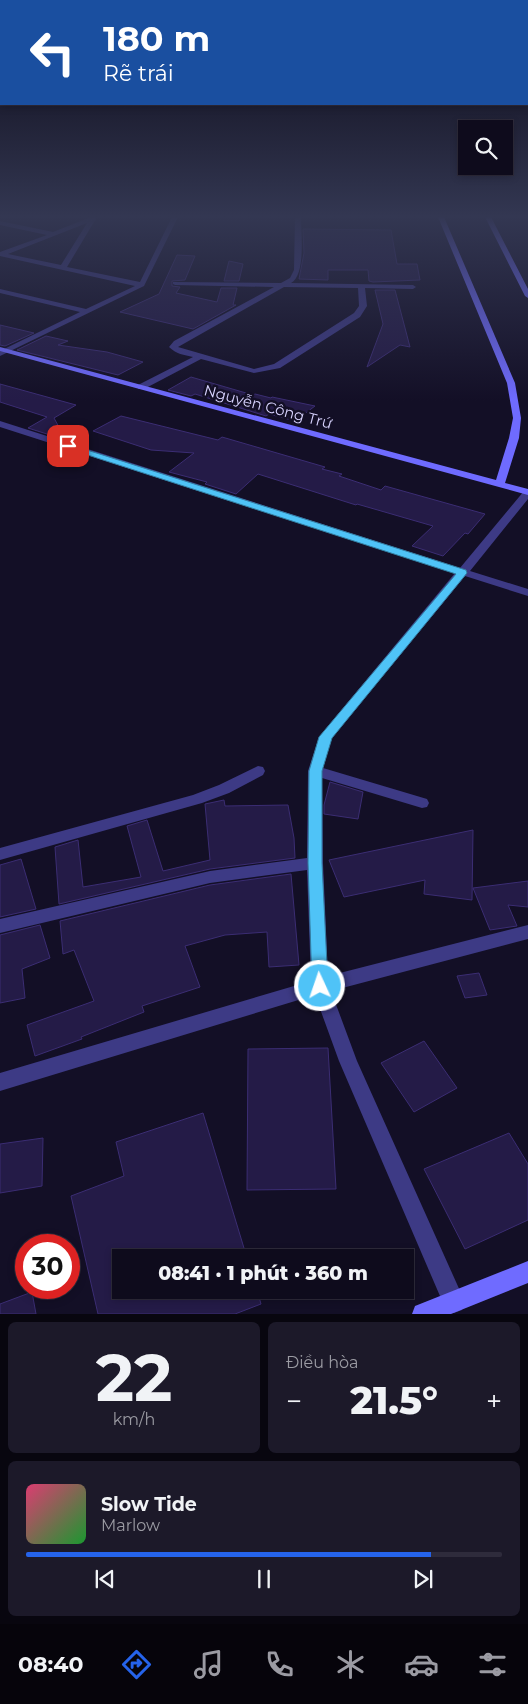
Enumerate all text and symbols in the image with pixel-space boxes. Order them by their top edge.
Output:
text: 180 m [103,17,210,60]
icon: left [20,20,85,85]
text: Rẽ trái [103,60,174,87]
map controls [458,120,513,175]
button: search [458,120,513,175]
street label: Nguyễn Công Trứ [202,380,334,433]
pin [47,425,89,467]
icon: arrive [54,432,82,460]
position arrow [293,959,345,1011]
speed limit sign: 30 [15,1234,80,1299]
text: 08:41 · 1 phút · 360 m [158,1262,368,1285]
text: 22 [96,1338,172,1417]
text: Điều hòa [286,1353,358,1372]
text: 21.5° [350,1377,438,1424]
text: − [286,1384,302,1418]
text: + [486,1384,502,1418]
text: km/h [113,1410,155,1429]
text: Slow Tide [101,1493,197,1516]
text: Marlow [101,1516,160,1535]
icon: previous [91,1565,119,1593]
icon: pause [250,1565,278,1593]
icon: next [409,1565,437,1593]
icon: directions [119,1647,154,1682]
icon: music [191,1647,226,1682]
icon: phone [262,1647,297,1682]
icon: climate [333,1647,368,1682]
icon: car [404,1647,439,1682]
icon: filters [475,1647,510,1682]
text: 08:40 [18,1651,83,1678]

